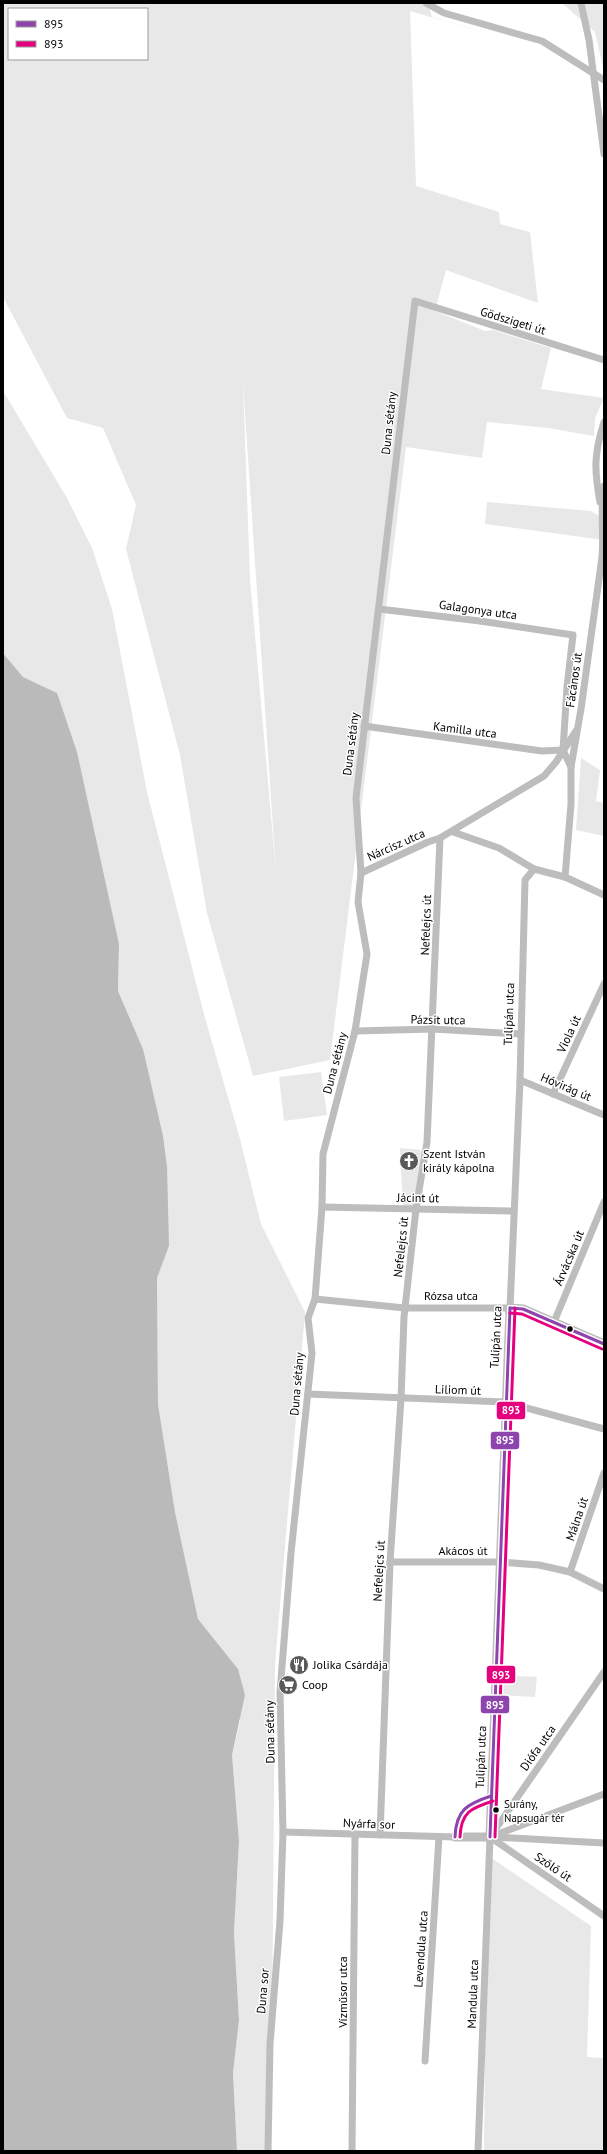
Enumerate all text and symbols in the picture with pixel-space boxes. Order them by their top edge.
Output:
legend [8,8,148,60]
text: 895 [44,16,64,31]
text: 893 [44,36,64,51]
street label: Gödszigeti út [479,303,548,338]
street label: Duna sétány [378,390,399,455]
street label: Galagonya utca [438,597,518,622]
street label: Fácános út [562,651,585,708]
street label: Duna sétány [339,711,362,776]
street label: Kamilla utca [432,718,498,741]
street label: Nárcisz utca [365,825,427,864]
street label: Nefelejcs út [417,894,434,956]
street label: Tulipán utca [500,982,517,1046]
street label: Pázsit utca [410,1012,466,1027]
street label: Viola út [553,1013,584,1056]
street label: Duna sétány [319,1030,350,1095]
street label: Hóvirág út [539,1069,594,1104]
place label: Szent István király kápolna [423,1146,495,1175]
church icon: Szent István király kápolna [398,1150,420,1172]
street label: Jácint út [396,1190,439,1205]
street label: Nefelejcs út [390,1216,411,1278]
street label: Árvácska út [550,1228,587,1288]
street label: Rózsa utca [424,1288,478,1303]
street label: Tulipán utca [486,1305,505,1369]
unlabelled marker [565,1324,575,1334]
street label: Duna sétány [286,1351,307,1416]
street label: Liliom út [435,1381,481,1398]
line badge: 893 [496,1401,526,1420]
text: 893 [502,1403,520,1417]
line badge: 895 [490,1431,520,1450]
text: 895 [496,1433,514,1447]
street label: Málna út [562,1495,591,1543]
street label: Nefelejcs út [369,1540,388,1602]
street label: Akácos út [438,1543,488,1558]
restaurant icon: Jolika Csárdája [288,1654,310,1676]
place label: Jolika Csárdája [312,1657,388,1672]
line badge: 893 [486,1665,516,1684]
text: 893 [492,1668,510,1682]
supermarket icon: Coop [277,1674,299,1696]
place label: Coop [302,1677,328,1692]
line badge: 895 [480,1695,510,1714]
text: 895 [486,1698,504,1712]
street label: Duna sétány [261,1700,278,1764]
street label: Diófa utca [517,1722,559,1773]
street label: Tulipán utca [472,1725,489,1789]
place label: Surány, Napsugár tér [504,1797,565,1825]
marker: Surány, Napsugár tér [491,1805,501,1815]
street label: Nyárfa sor [343,1815,395,1832]
street label: Szőlő út [532,1849,575,1884]
street label: Levendula utca [410,1910,431,1988]
street label: Vízműsor utca [335,1956,350,2029]
street label: Mandula utca [464,1959,481,2029]
street label: Duna sor [253,1968,272,2014]

